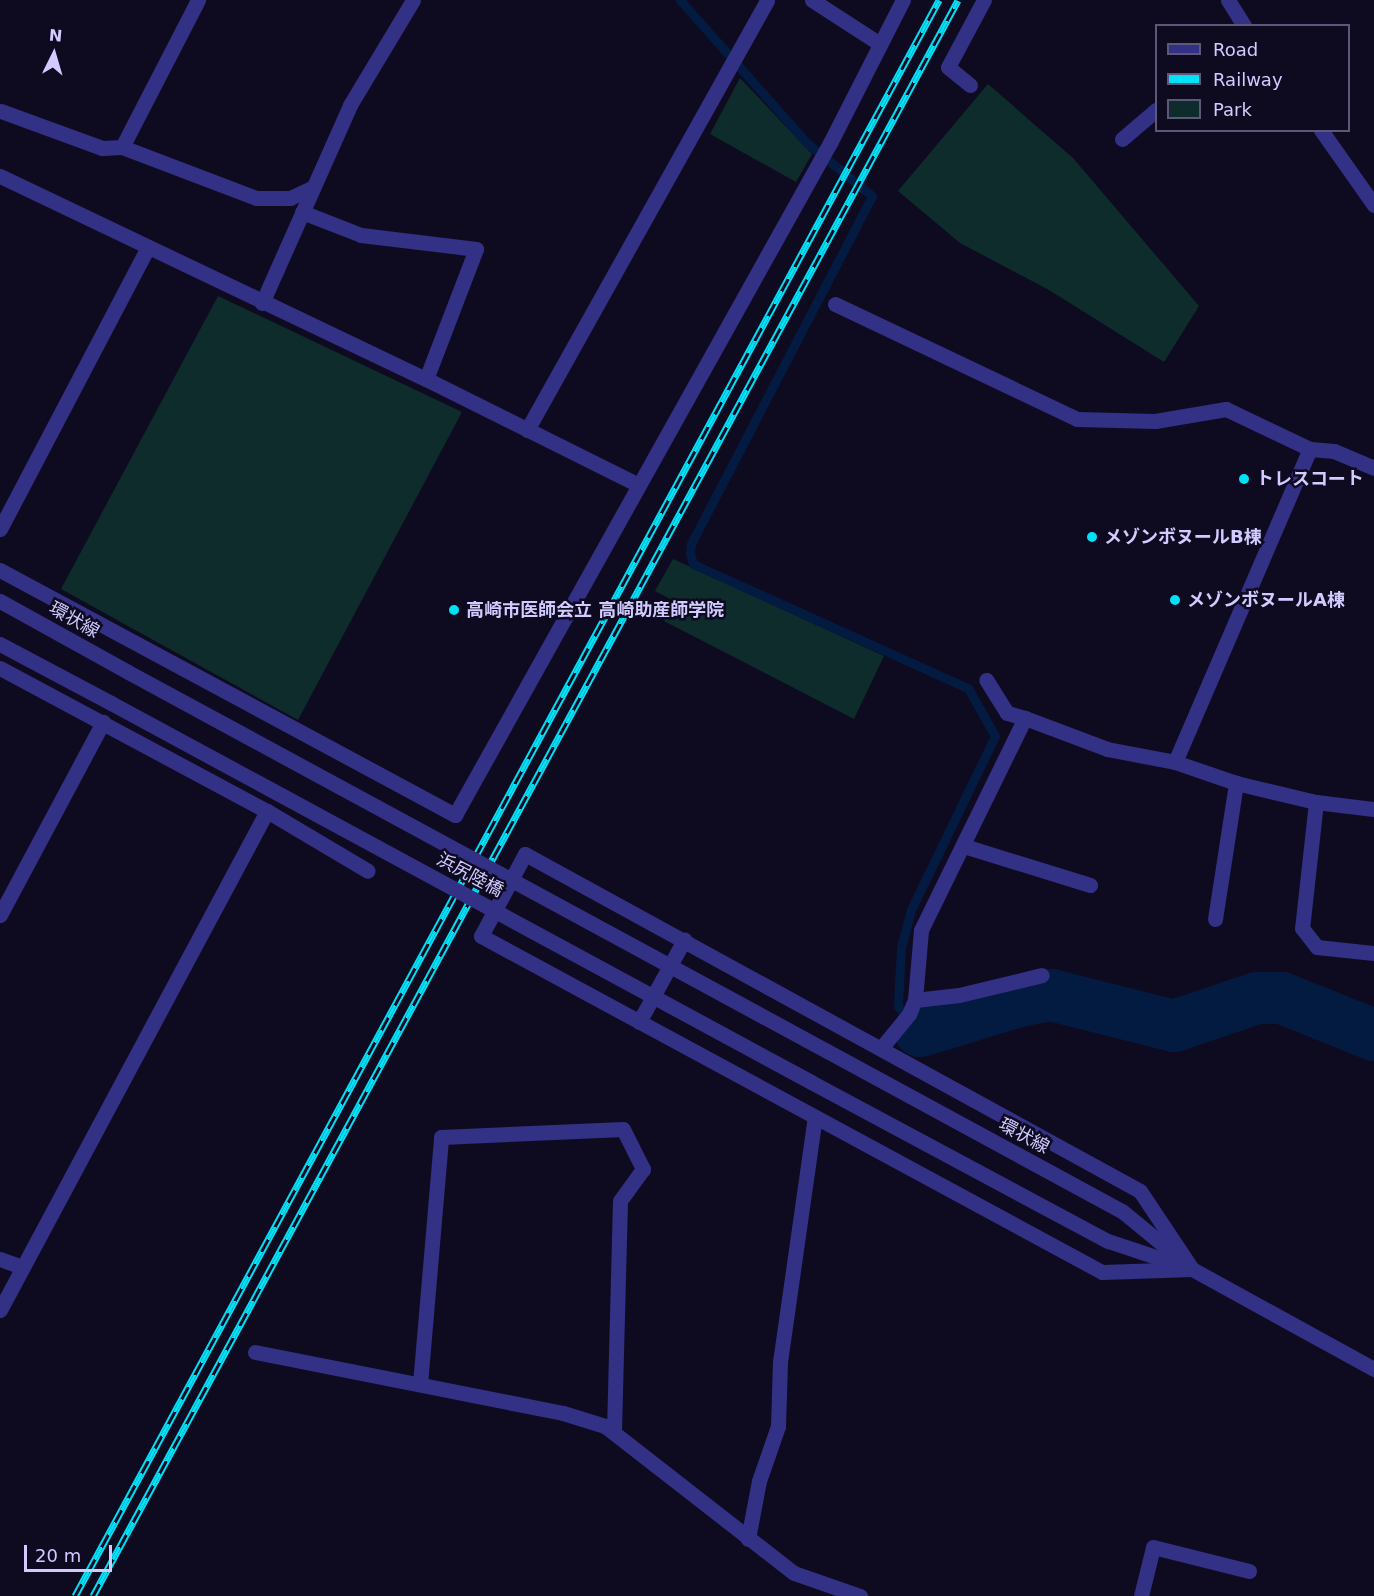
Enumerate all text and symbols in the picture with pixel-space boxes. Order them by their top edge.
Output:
north arrow [24,24,84,84]
legend [1155,24,1350,132]
text: N [48,26,63,46]
text: Road [1213,39,1258,60]
text: Railway [1213,69,1283,90]
text: Park [1213,99,1252,120]
place label: トレスコート [1256,468,1364,490]
marker: トレスコート [1237,472,1251,486]
place label: メゾンボヌールB棟 [1104,526,1262,548]
marker: メゾンボヌールB棟 [1085,530,1099,544]
place label: メゾンボヌールA棟 [1187,589,1345,611]
marker: メゾンボヌールA棟 [1168,593,1182,607]
street label: 環状線 [45,597,103,643]
place label: 高崎市医師会立 高崎助産師学院 [466,599,724,621]
marker: 高崎市医師会立 高崎助産師学院 [447,603,461,617]
street label: 浜尻陸橋 [433,849,507,901]
street label: 環状線 [995,1114,1053,1158]
scale bar [27,1533,116,1571]
text: 20 m [35,1545,81,1566]

